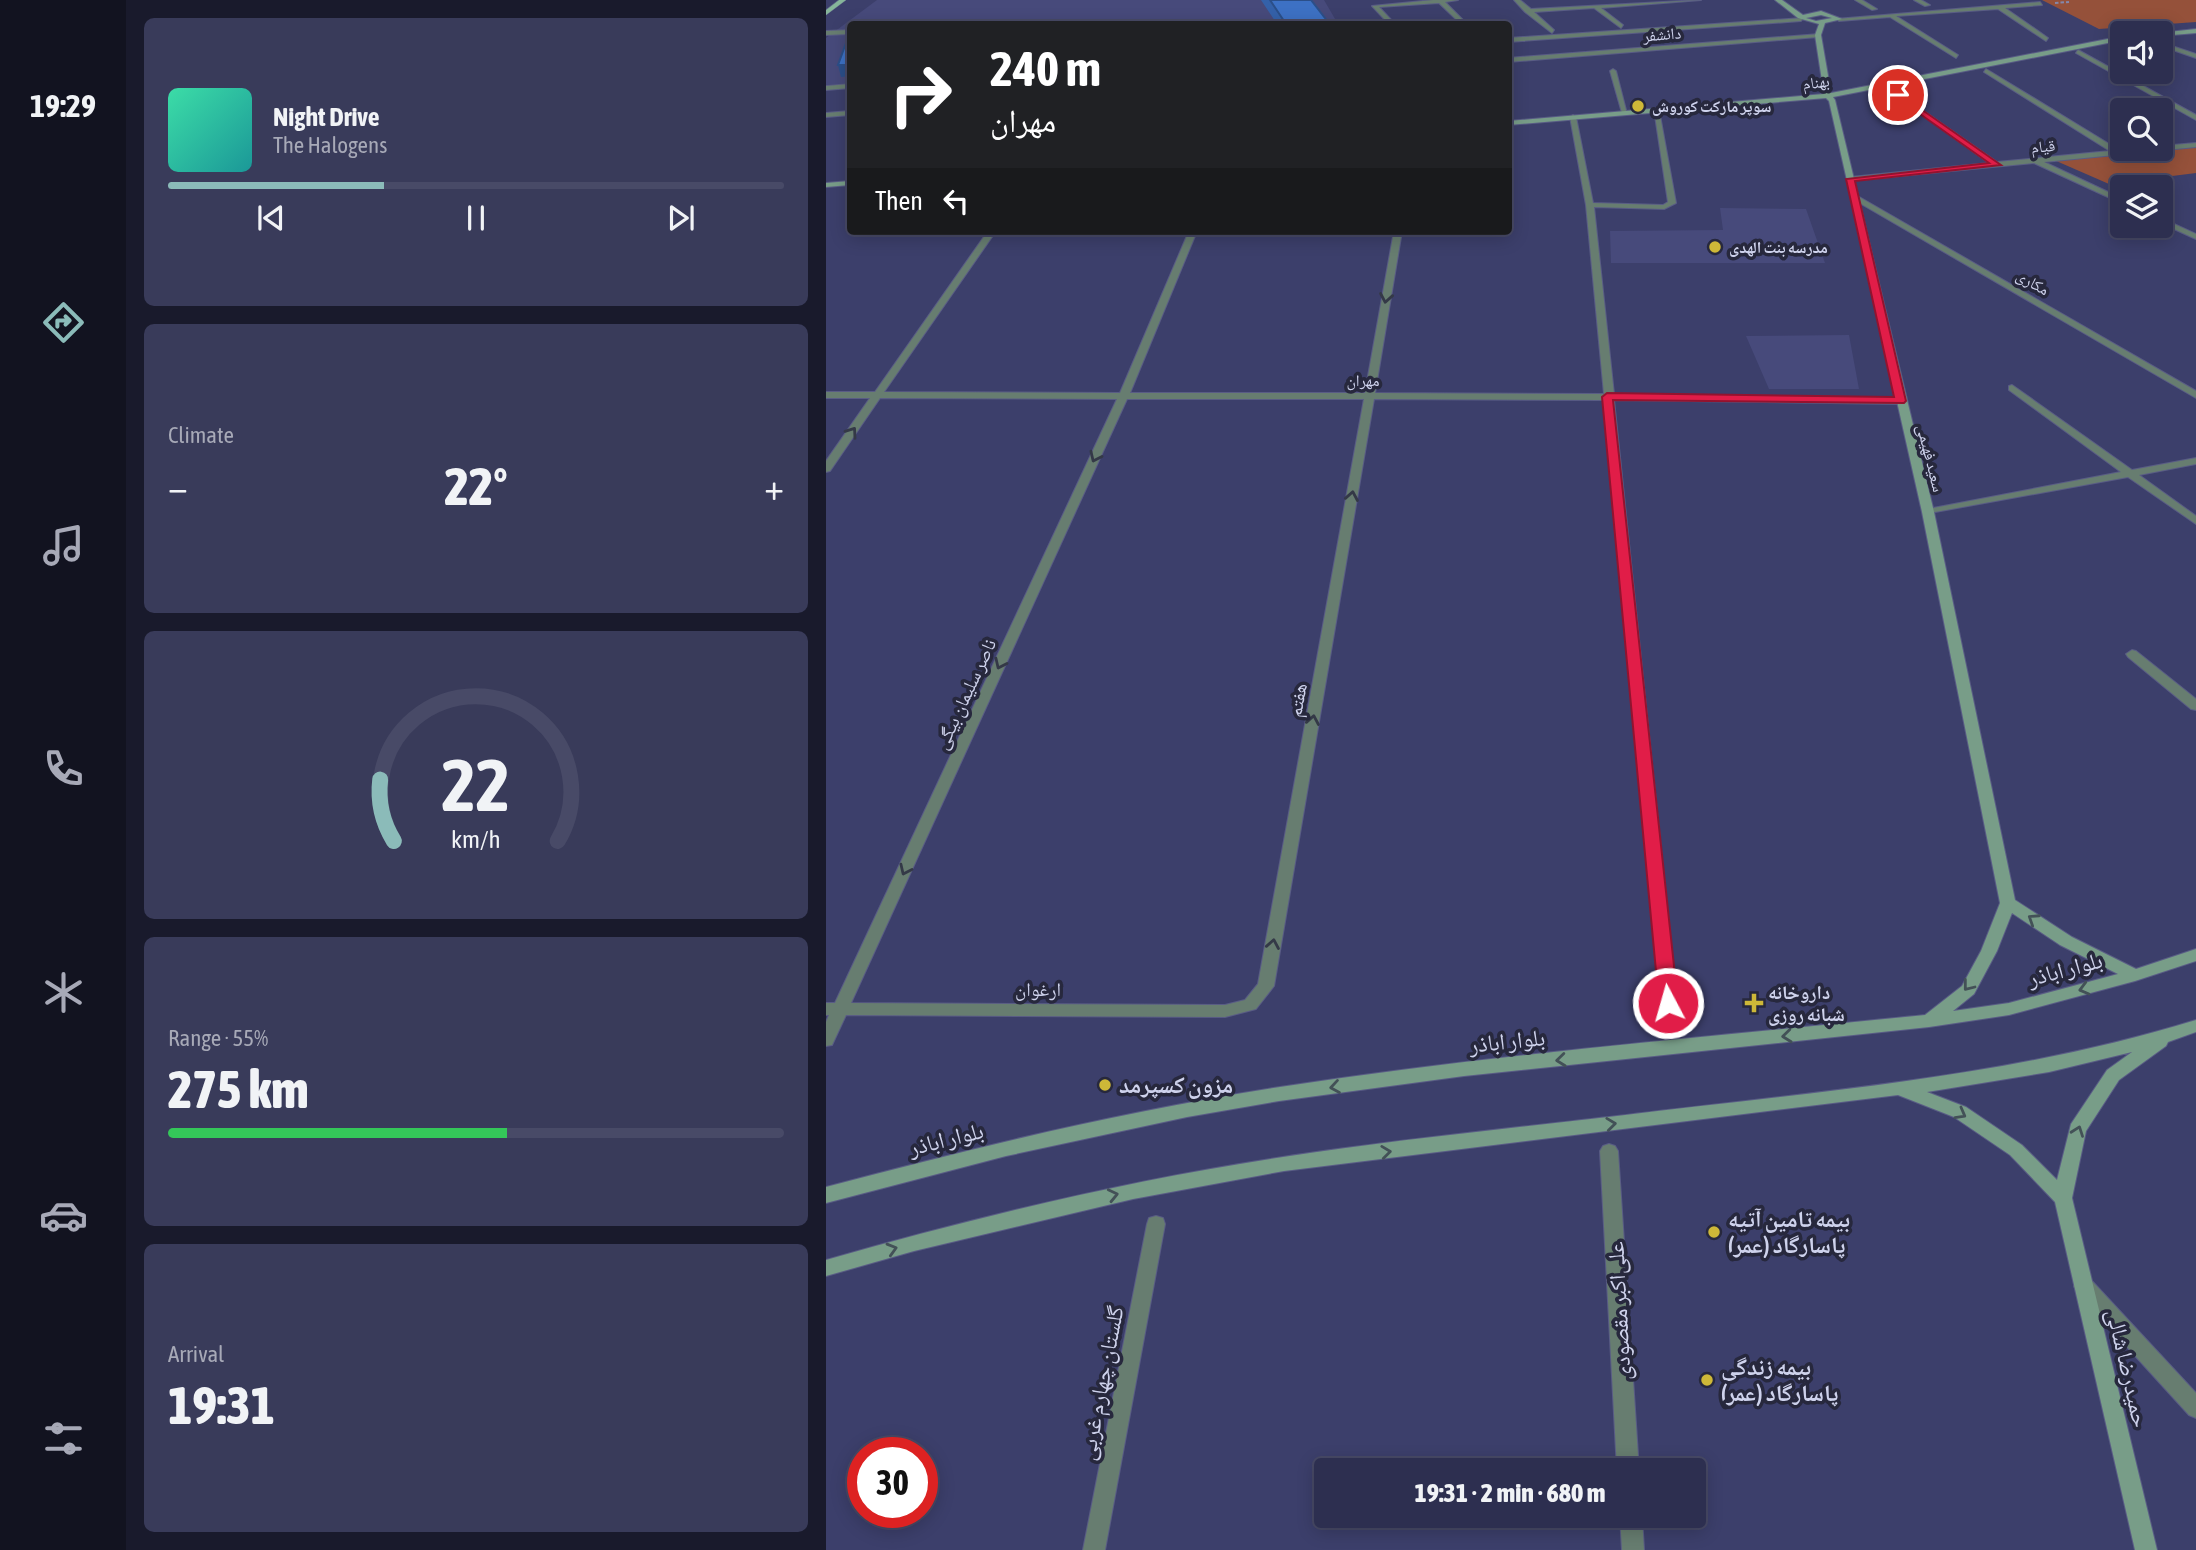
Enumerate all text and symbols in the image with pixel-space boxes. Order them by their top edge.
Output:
map controls [2110,21,2173,238]
button: sound [2110,21,2173,84]
street label: دانشفر [1641,23,1682,46]
text: 240 m [990,40,1101,96]
icon: right [875,49,966,140]
pin [1868,65,1928,125]
street label: بهنام [1801,71,1831,95]
icon: arrive [1879,76,1917,114]
text: 19:29 [30,87,96,124]
place label: سوپر ماركت كوروش [1652,97,1771,116]
marker: سوپر ماركت كوروش [1630,98,1646,114]
button: search [2110,98,2173,161]
text: Night Drive [273,102,380,132]
text: مهران [990,102,1056,139]
text: The Halogens [273,132,387,158]
street label: قیام [2030,136,2056,158]
button: layers [2110,175,2173,238]
icon: left [937,182,975,220]
text: Then [875,186,923,216]
icon: previous [252,199,290,237]
icon: pause [457,199,495,237]
icon: next [662,199,700,237]
place label: مدرسه بنت الهدی [1729,238,1828,257]
marker: مدرسه بنت الهدی [1707,239,1723,255]
street label: مکاری [2012,266,2053,300]
one-way arrow [1379,292,1394,304]
icon: directions [39,298,88,347]
street label: مهران [1346,371,1380,391]
text: Climate [168,422,234,448]
street label: سعید فهیمی [1912,422,1948,494]
one-way arrow [844,427,856,440]
one-way arrow [1090,450,1104,462]
text: 22° [444,456,508,516]
text: − [168,465,188,508]
text: + [764,465,784,508]
one-way arrow [1344,490,1359,501]
icon: music [39,521,88,570]
street label: ناصر سلیمان بیگی [930,635,1001,753]
one-way arrow [994,657,1008,669]
street label: هفتم [1283,681,1313,719]
one-way arrow [1305,714,1320,726]
text: 22 [442,743,510,826]
icon: phone [39,744,88,793]
text: km/h [451,825,501,853]
one-way arrow [899,863,913,875]
one-way arrow [2027,915,2040,928]
one-way arrow [1265,938,1280,950]
street label: بلوار اباذر [2024,947,2105,992]
position arrow [1631,966,1705,1040]
icon: climate [39,968,88,1017]
street label: ارغوان [1015,978,1061,1001]
one-way arrow [1964,979,1976,991]
place label: داروخانه شبانه روزی [1768,981,1845,1026]
one-way arrow [2078,981,2090,995]
marker: داروخانه شبانه روزی [1746,995,1762,1011]
street label: بلوار اباذر [1467,1024,1546,1059]
text: Range · 55% [168,1025,268,1051]
one-way arrow [1781,1028,1793,1043]
one-way arrow [1555,1052,1567,1067]
text: 275 km [168,1059,309,1119]
place label: مزون کسپرمد [1119,1072,1233,1099]
marker: مزون کسپرمد [1097,1077,1113,1093]
one-way arrow [1329,1079,1341,1094]
one-way arrow [1954,1106,1966,1120]
one-way arrow [1606,1116,1617,1131]
street label: بلوار اباذر [905,1117,986,1162]
one-way arrow [2070,1126,2084,1138]
one-way arrow [1380,1144,1391,1159]
one-way arrow [1107,1189,1119,1204]
icon: car [39,1191,88,1240]
place label: بیمه تامین آتیه (عمر) پاسارگاد [1728,1206,1850,1259]
marker: بیمه تامین آتیه (عمر) پاسارگاد [1706,1224,1722,1240]
street label: علی‌اکبر مقصودی [1602,1240,1637,1381]
one-way arrow [885,1243,897,1258]
street label: گلستان چهارم غربی [1073,1303,1132,1463]
street label: حمیدرضا شالی [2101,1306,2154,1430]
text: Arrival [168,1341,224,1367]
place label: بیمه زندگی (عمر) پاسارگاد [1721,1354,1839,1407]
marker: بیمه زندگی (عمر) پاسارگاد [1699,1372,1715,1388]
text: 19:31 [168,1375,275,1435]
icon: filters [39,1414,88,1463]
speed limit sign: 30 [847,1437,938,1528]
text: 19:31 · 2 min · 680 m [1415,1478,1605,1508]

